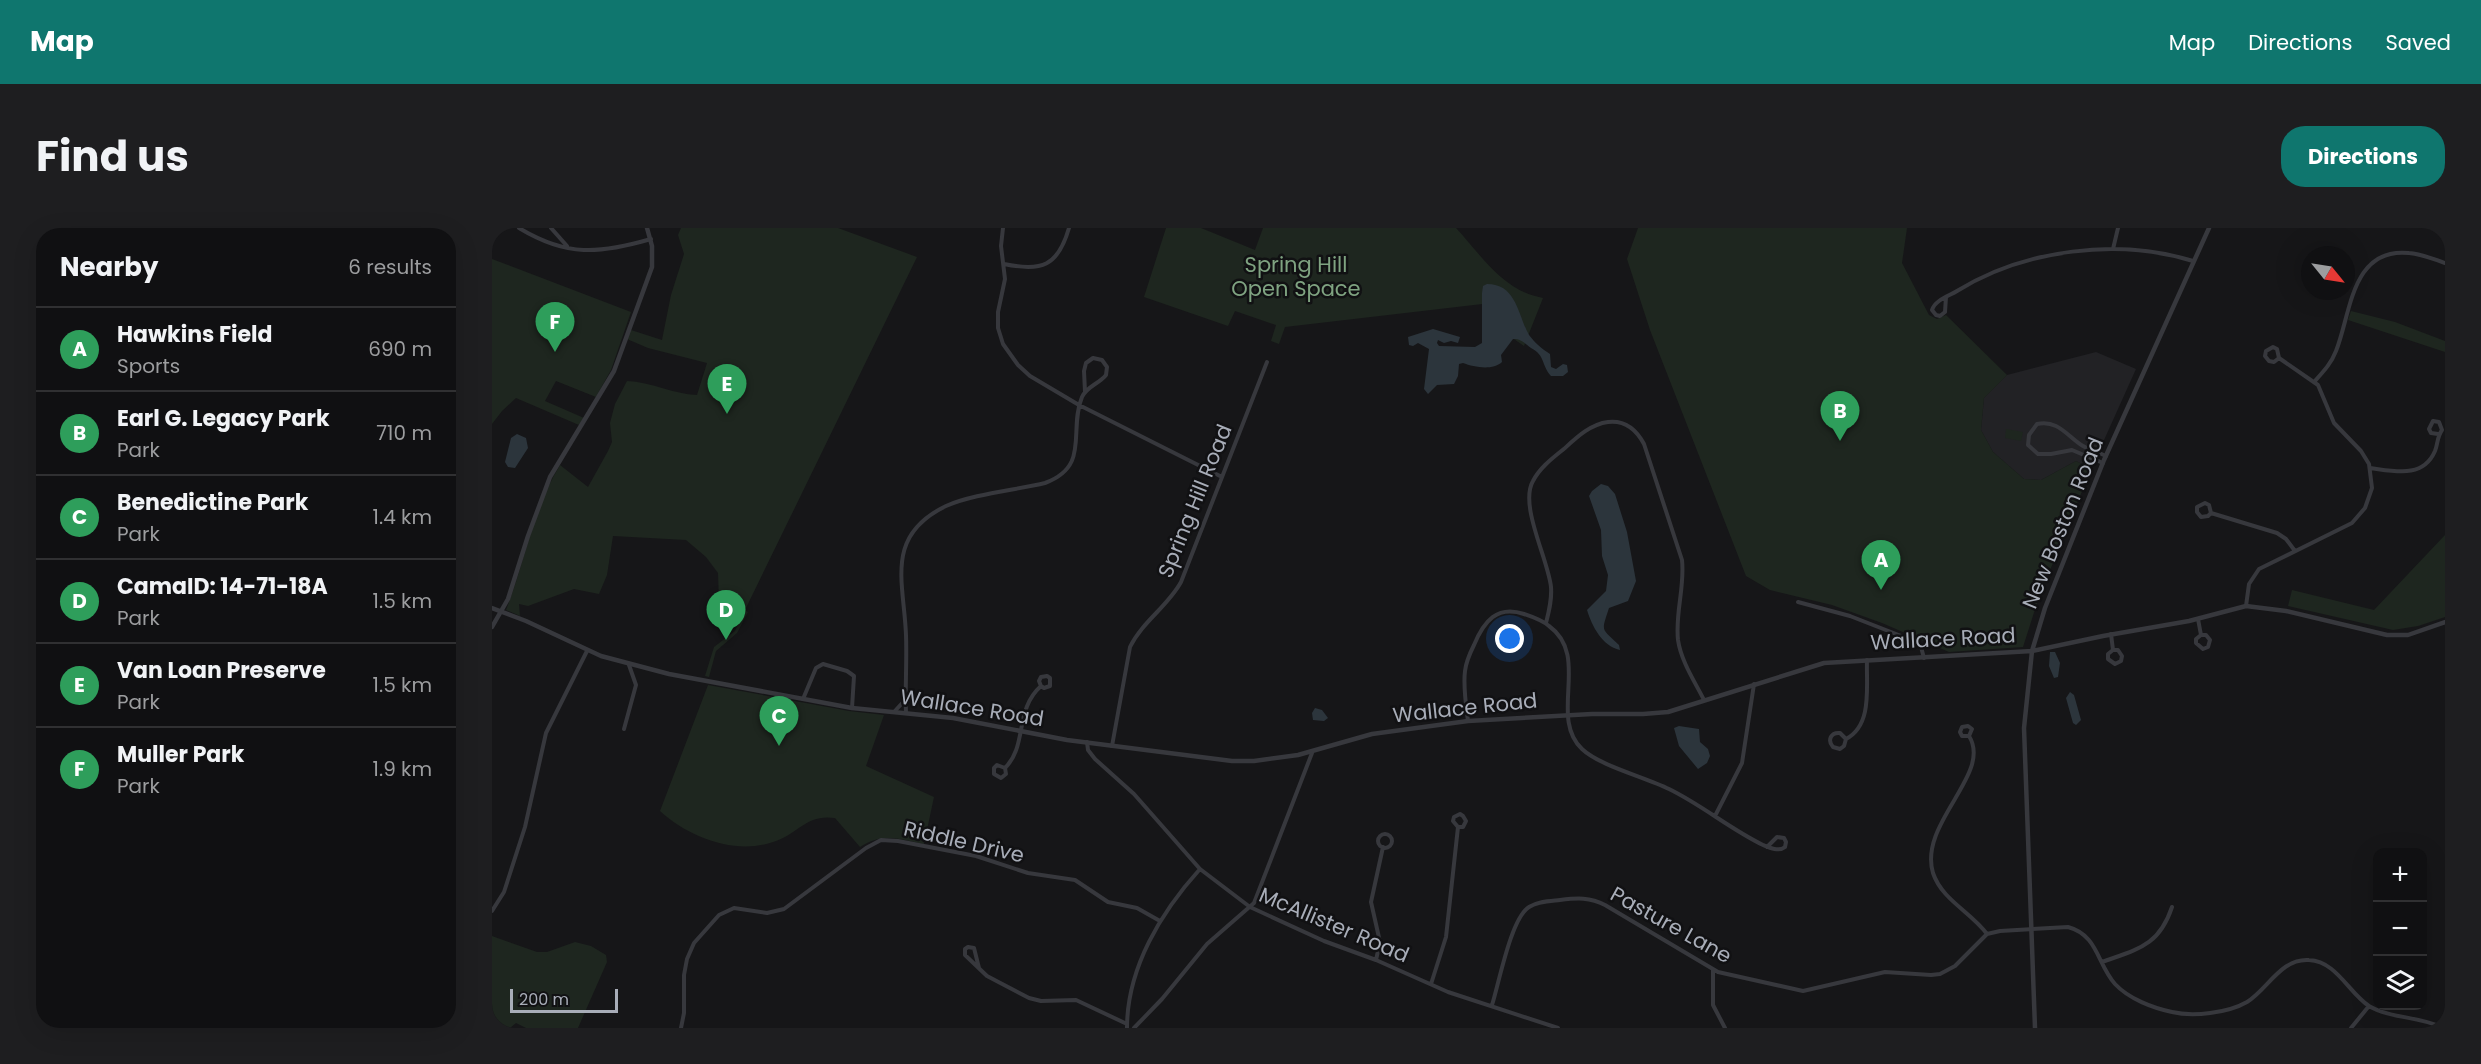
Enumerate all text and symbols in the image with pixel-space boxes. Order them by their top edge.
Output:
text: Map [30,22,94,61]
text: Map [2169,28,2215,57]
text: Directions [2248,28,2352,57]
text: Saved [2385,28,2451,57]
button: Directions [2281,126,2445,187]
text: Find us [36,127,189,186]
north arrow [2301,246,2355,300]
text: Nearby [60,249,158,285]
park label: Spring Hill Open Space [1231,250,1361,303]
text: 6 results [348,253,432,281]
pin: F [536,302,574,352]
text: Hawkins Field [117,319,272,350]
text: A [72,335,87,363]
text: 690 m [368,335,432,363]
text: Sports [117,352,180,380]
pin: E [708,364,746,414]
pin: B [1820,392,1860,441]
text: Earl G. Legacy Park [117,403,330,434]
text: B [73,419,86,447]
text: 710 m [376,419,432,447]
street label: Spring Hill Road [1151,420,1239,582]
street label: New Boston Road [2015,433,2110,613]
text: Park [117,436,160,464]
text: Benedictine Park [117,487,308,518]
text: C [72,503,87,531]
text: 1.4 km [373,503,432,531]
text: Park [117,520,160,548]
pin: A [1862,540,1900,590]
text: CamaID: 14-71-18A [117,571,328,602]
text: D [72,587,87,615]
text: 1.5 km [373,587,432,615]
pin: D [706,590,746,640]
text: Park [117,604,160,632]
street label: Wallace Road [1870,620,2016,657]
your location [1495,624,1524,653]
text: Van Loan Preserve [117,655,326,686]
text: E [74,671,85,699]
text: 1.5 km [373,671,432,699]
street label: Wallace Road [898,682,1046,733]
street label: Wallace Road [1391,685,1539,730]
text: Park [117,688,160,716]
pin: C [760,696,798,746]
text: Muller Park [117,739,244,770]
text: F [74,755,85,783]
text: 1.9 km [373,755,432,783]
text: Park [117,772,160,800]
street label: Riddle Drive [901,814,1027,869]
map controls [2373,848,2427,1010]
button: + [2373,848,2427,902]
street label: Pasture Lane [1605,879,1737,970]
street label: McAllister Road [1255,880,1414,969]
button: − [2373,902,2427,956]
button: layers [2373,956,2427,1010]
scale bar [510,986,618,1014]
text: 200 m [519,988,569,1011]

